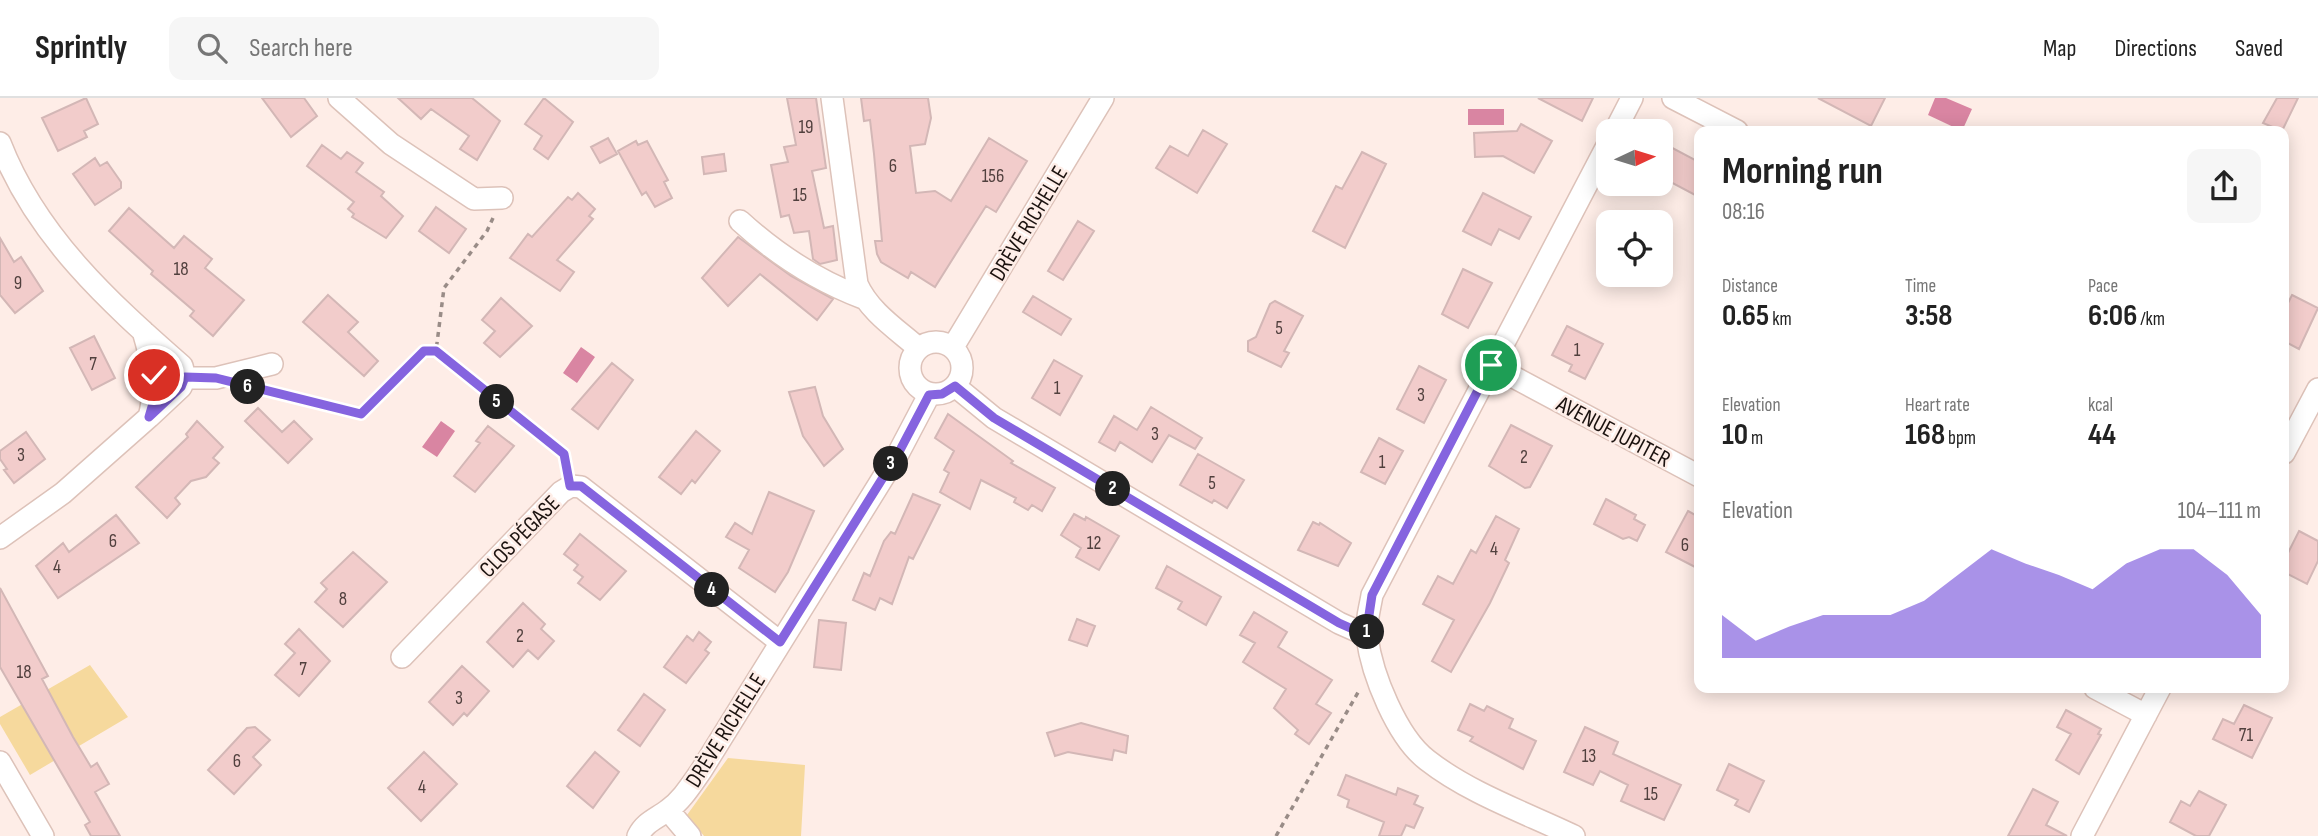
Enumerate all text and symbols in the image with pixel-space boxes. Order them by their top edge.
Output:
search box [169,17,659,80]
text: Sprintly [35,28,127,68]
icon: search [193,29,231,67]
text: Search here [249,33,353,64]
text: Map [2043,34,2076,63]
text: Directions [2114,34,2197,63]
text: Saved [2235,34,2283,63]
house number: 19 [798,116,814,139]
north arrow [1596,119,1673,196]
map controls [1596,119,1673,287]
text: Morning run [1722,149,1883,194]
button: share [2187,149,2261,223]
house number: 6 [889,155,897,178]
street label: DRÈVE RICHELLE [984,161,1074,286]
house number: 156 [982,165,1004,188]
house number: 15 [793,184,807,207]
text: 08:16 [1722,198,1765,226]
button: locate [1596,210,1673,287]
house number: 18 [174,258,188,281]
house number: 9 [14,272,22,295]
text: Distance [1722,275,1778,298]
text: Time [1905,275,1936,298]
text: Pace [2088,275,2118,298]
text: 0.65 [1722,298,1769,334]
text: 3:58 [1905,298,1952,334]
text: 6:06 [2088,298,2137,334]
text: km [1769,308,1792,331]
text: /km [2137,308,2165,331]
house number: 5 [1275,317,1283,340]
pin [1461,335,1521,395]
house number: 1 [1574,339,1581,362]
pin [124,345,184,405]
icon: arrive [1472,346,1510,384]
house number: 7 [89,353,97,376]
icon: check [135,356,173,394]
pin: 6 [230,370,266,404]
text: 6 [243,375,252,398]
house number: 1 [1054,377,1061,400]
pin: 5 [480,384,514,420]
house number: 3 [1417,384,1425,407]
text: 5 [492,390,501,413]
street label: AVENUE JUPITER [1551,390,1676,474]
text: Elevation [1722,394,1781,417]
text: Heart rate [1905,394,1970,417]
text: kcal [2088,394,2113,417]
text: 10 [1722,417,1748,453]
text: 168 [1905,417,1945,453]
text: 44 [2088,417,2116,453]
house number: 3 [1151,423,1159,446]
text: m [1748,427,1763,450]
text: bpm [1945,427,1976,450]
house number: 3 [17,444,25,467]
pin: 3 [874,446,908,482]
house number: 2 [1520,446,1528,469]
house number: 1 [1379,451,1386,474]
text: 3 [886,452,895,475]
pin: 2 [1096,472,1130,506]
house number: 5 [1208,472,1216,495]
text: 2 [1108,477,1117,500]
street label: CLOS PÉGASE [474,490,566,584]
text: Elevation [1722,497,1793,525]
text: 104–111 m [2178,497,2261,525]
house number: 6 [109,530,117,553]
house number: 12 [1087,532,1101,555]
house number: 6 [1681,534,1689,557]
house number: 4 [1490,538,1498,561]
house number: 4 [53,556,61,579]
pin: 4 [694,573,730,608]
text: 4 [707,578,716,601]
house number: 8 [339,588,347,611]
pin: 1 [1350,614,1384,650]
text: 1 [1363,620,1370,643]
house number: 2 [516,625,524,648]
house number: 7 [299,658,307,681]
house number: 18 [17,661,31,684]
street label: DRÈVE RICHELLE [680,668,772,793]
house number: 3 [455,687,463,710]
house number: 71 [2239,724,2254,747]
house number: 13 [1582,745,1596,768]
house number: 6 [233,750,241,773]
house number: 4 [418,776,426,799]
house number: 15 [1644,783,1658,806]

